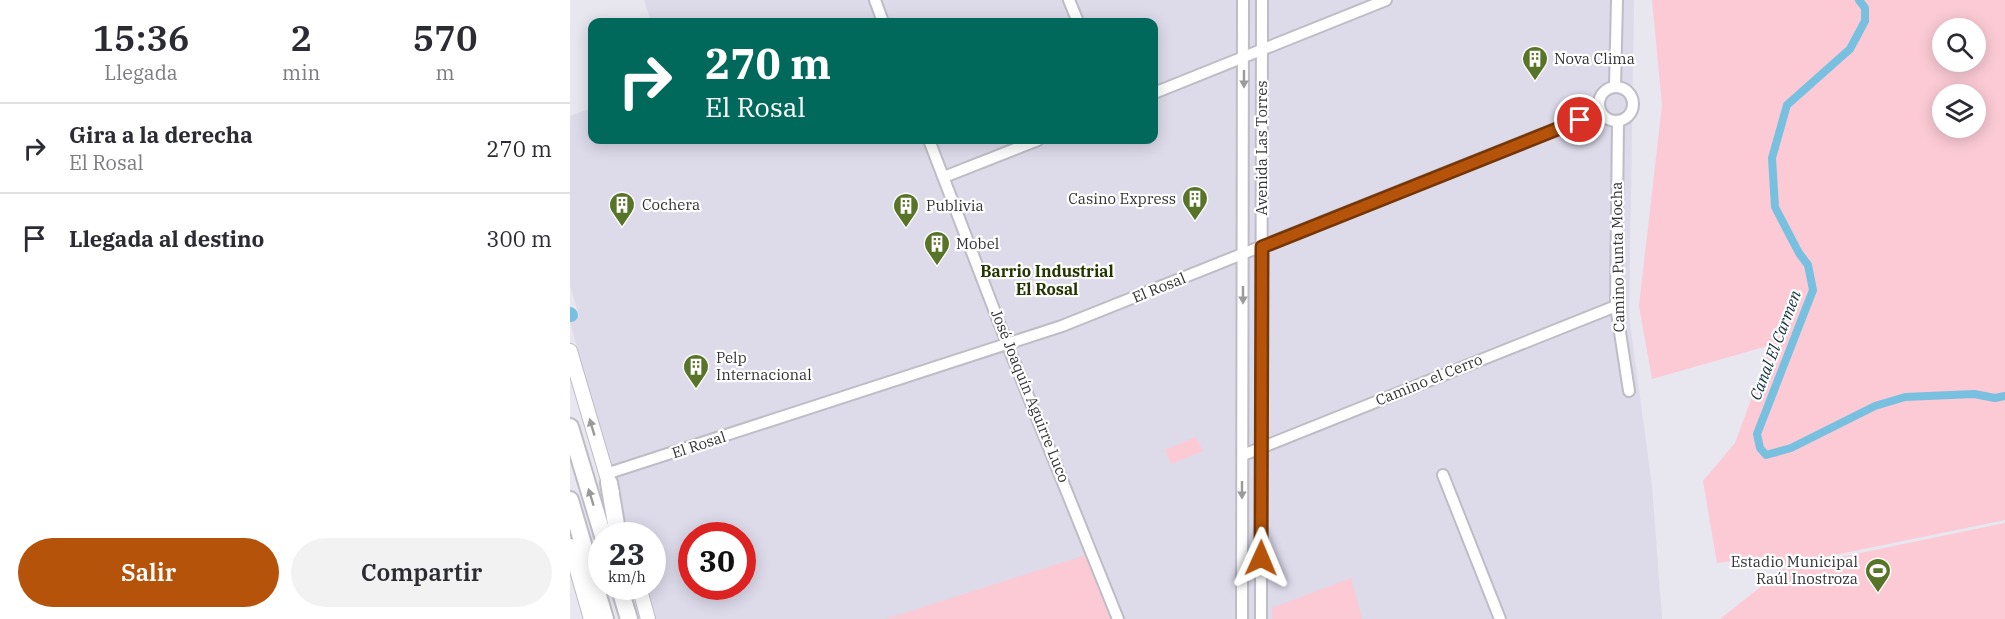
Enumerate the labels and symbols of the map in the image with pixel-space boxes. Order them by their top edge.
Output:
building icon: Nova Clima [1520,44,1550,82]
place label: Nova Clima [1554,49,1635,68]
one-way arrow [1239,70,1248,89]
street label: Avenida Las Torres [1252,80,1271,216]
pin [1554,94,1605,145]
street label: Camino Punta Mocha [1607,182,1628,332]
building icon: Casino Express [1180,184,1210,222]
place label: Casino Express [1068,189,1176,208]
building icon: Cochera [607,190,637,228]
building icon: Publivia [891,191,921,229]
place label: Cochera [642,195,700,214]
place label: Publivia [926,196,984,215]
building icon: Mobel [922,229,952,267]
place label: Mobel [956,234,999,253]
district label: Barrio Industrial El Rosal [980,261,1114,299]
street label: El Rosal [1129,268,1188,307]
one-way arrow [1238,286,1248,305]
water label: Canal El Carmen [1745,287,1805,403]
street label: José Joaquín Aguirre Luco [987,307,1074,485]
place label: Pelp Internacional [716,348,812,384]
street label: Camino el Cerro [1373,349,1485,410]
building icon: Pelp Internacional [681,352,711,390]
one-way arrow [587,418,596,436]
street label: El Rosal [669,427,728,462]
one-way arrow [1237,481,1247,500]
one-way arrow [586,488,595,506]
speed limit sign: 30 [678,522,756,600]
position arrow [1229,526,1293,590]
place label: Estadio Municipal Raúl Inostroza [1731,552,1858,588]
sports icon: Estadio Municipal Raúl Inostroza [1863,556,1893,594]

